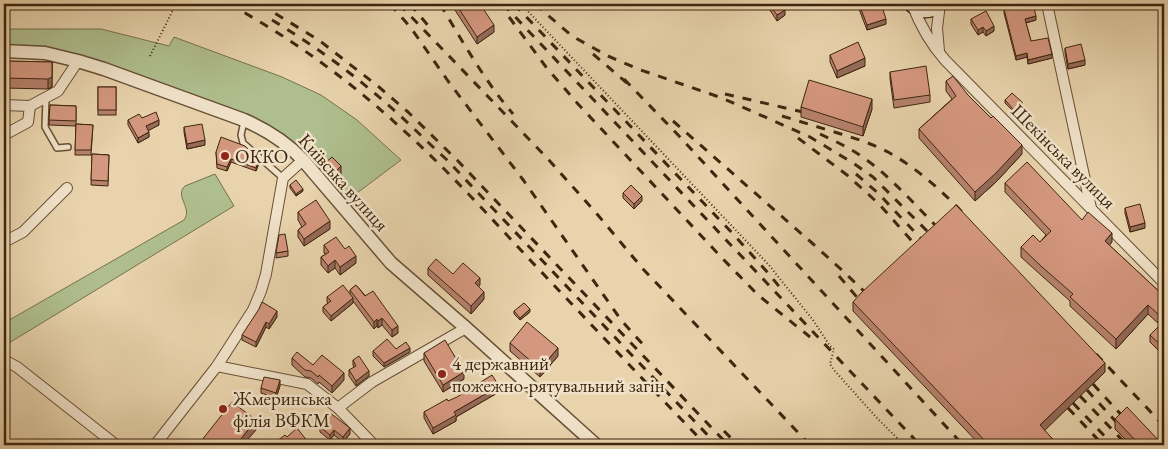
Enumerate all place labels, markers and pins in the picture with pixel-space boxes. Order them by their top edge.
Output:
place label: ОККО [235,144,288,169]
marker: ОККО [219,150,231,162]
place label: 4 державний пожежно-рятувальний загін [452,351,665,398]
marker: 4 державний пожежно-рятувальний загін [436,368,448,380]
place label: Жмеринська філія ВФКМ [232,386,332,433]
marker: Жмеринська філія ВФКМ [217,403,229,415]

